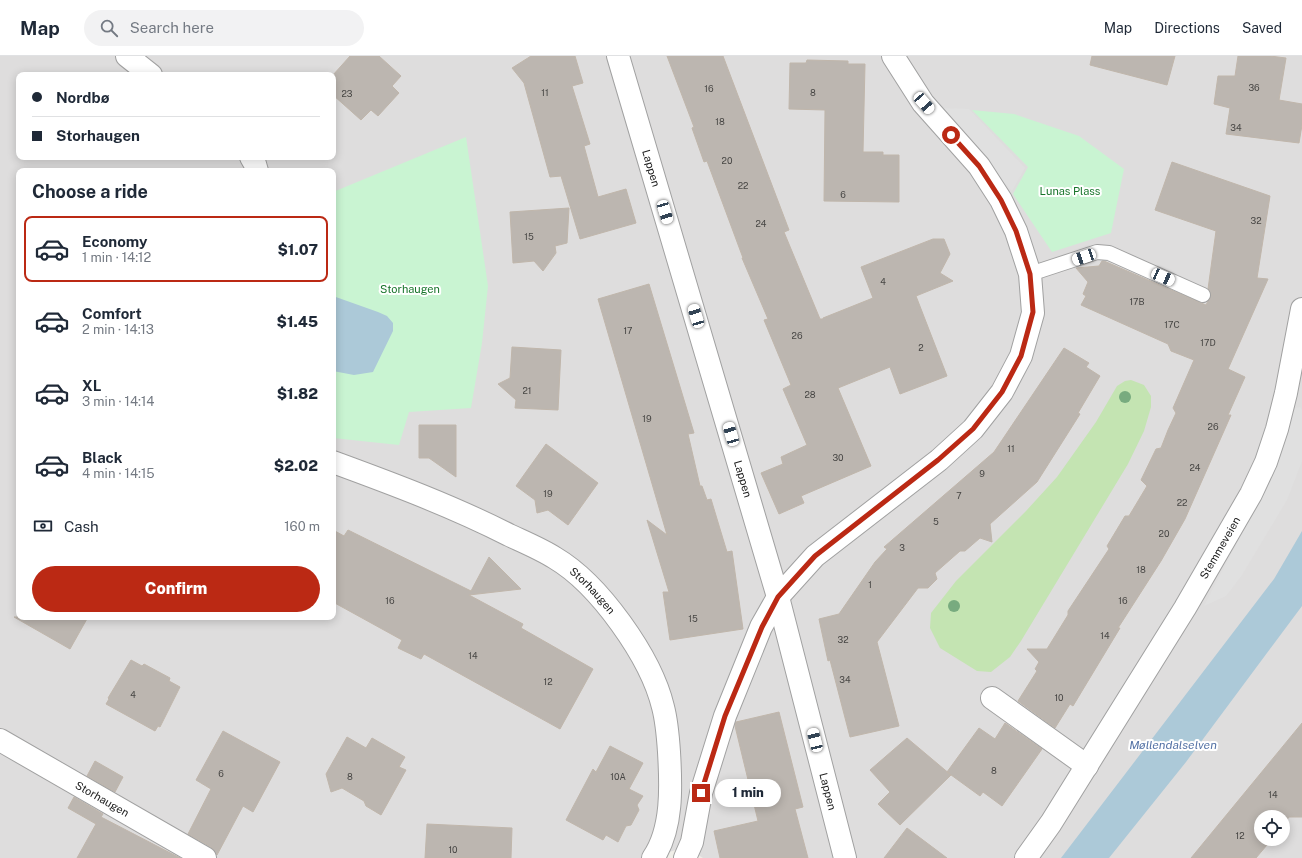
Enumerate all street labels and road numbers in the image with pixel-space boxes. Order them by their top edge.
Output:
street label: Lappen [640,148,662,188]
street label: Lappen [732,459,754,499]
street label: Stemmeveien [1197,515,1243,581]
street label: Storhaugen [567,565,617,616]
street label: Lappen [817,772,838,811]
street label: Storhaugen [73,779,131,819]

